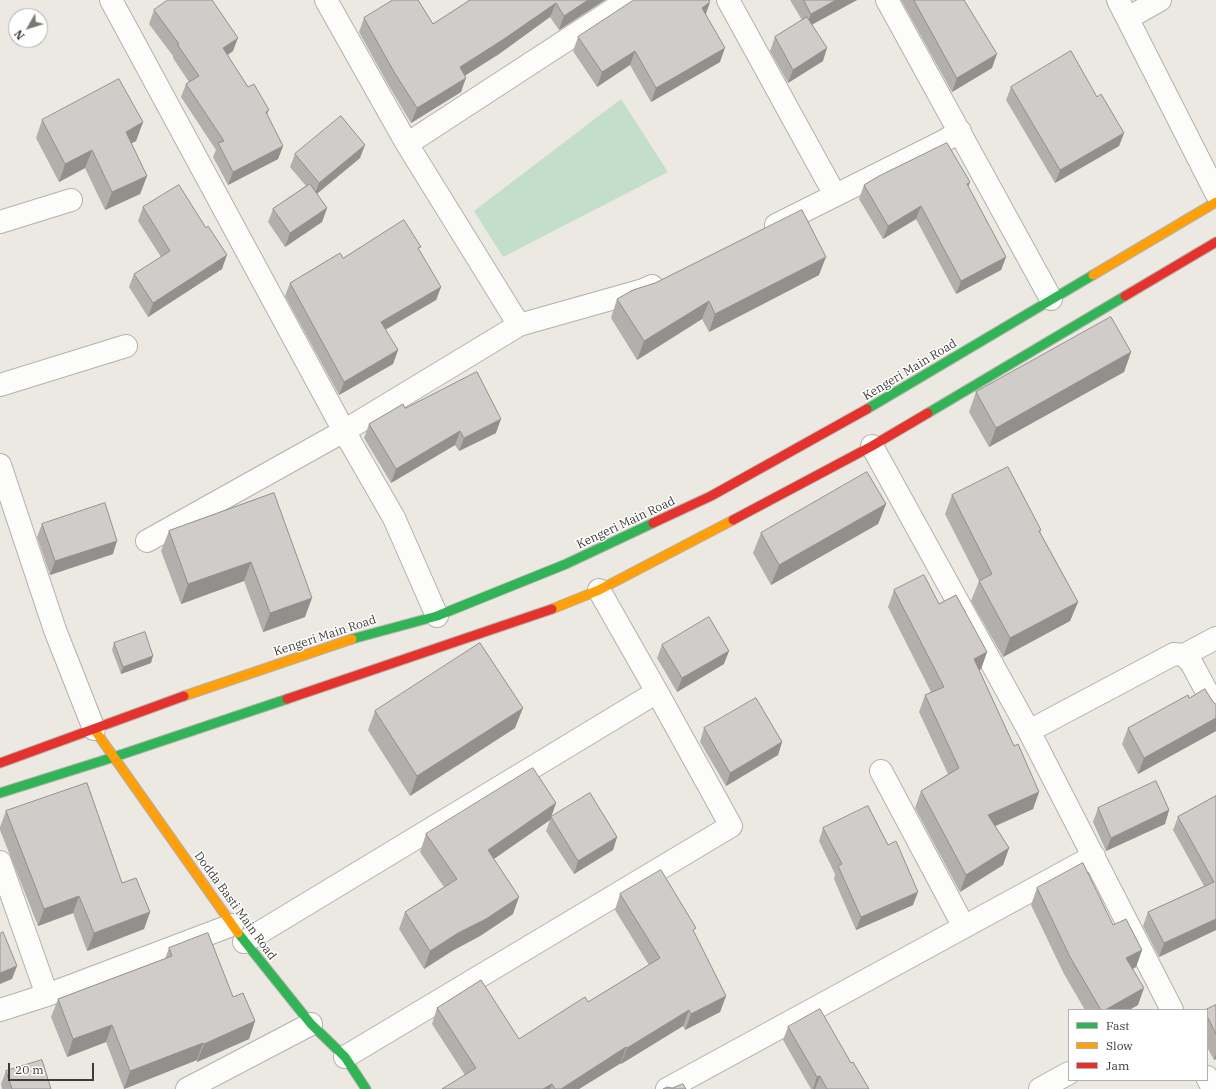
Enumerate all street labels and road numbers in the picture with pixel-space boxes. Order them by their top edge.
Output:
street label: Kengeri Main Road [860,336,960,404]
street label: Kengeri Main Road [575,494,677,552]
street label: Kengeri Main Road [272,613,378,659]
street label: Dodda Basti Main Road [191,849,279,963]

